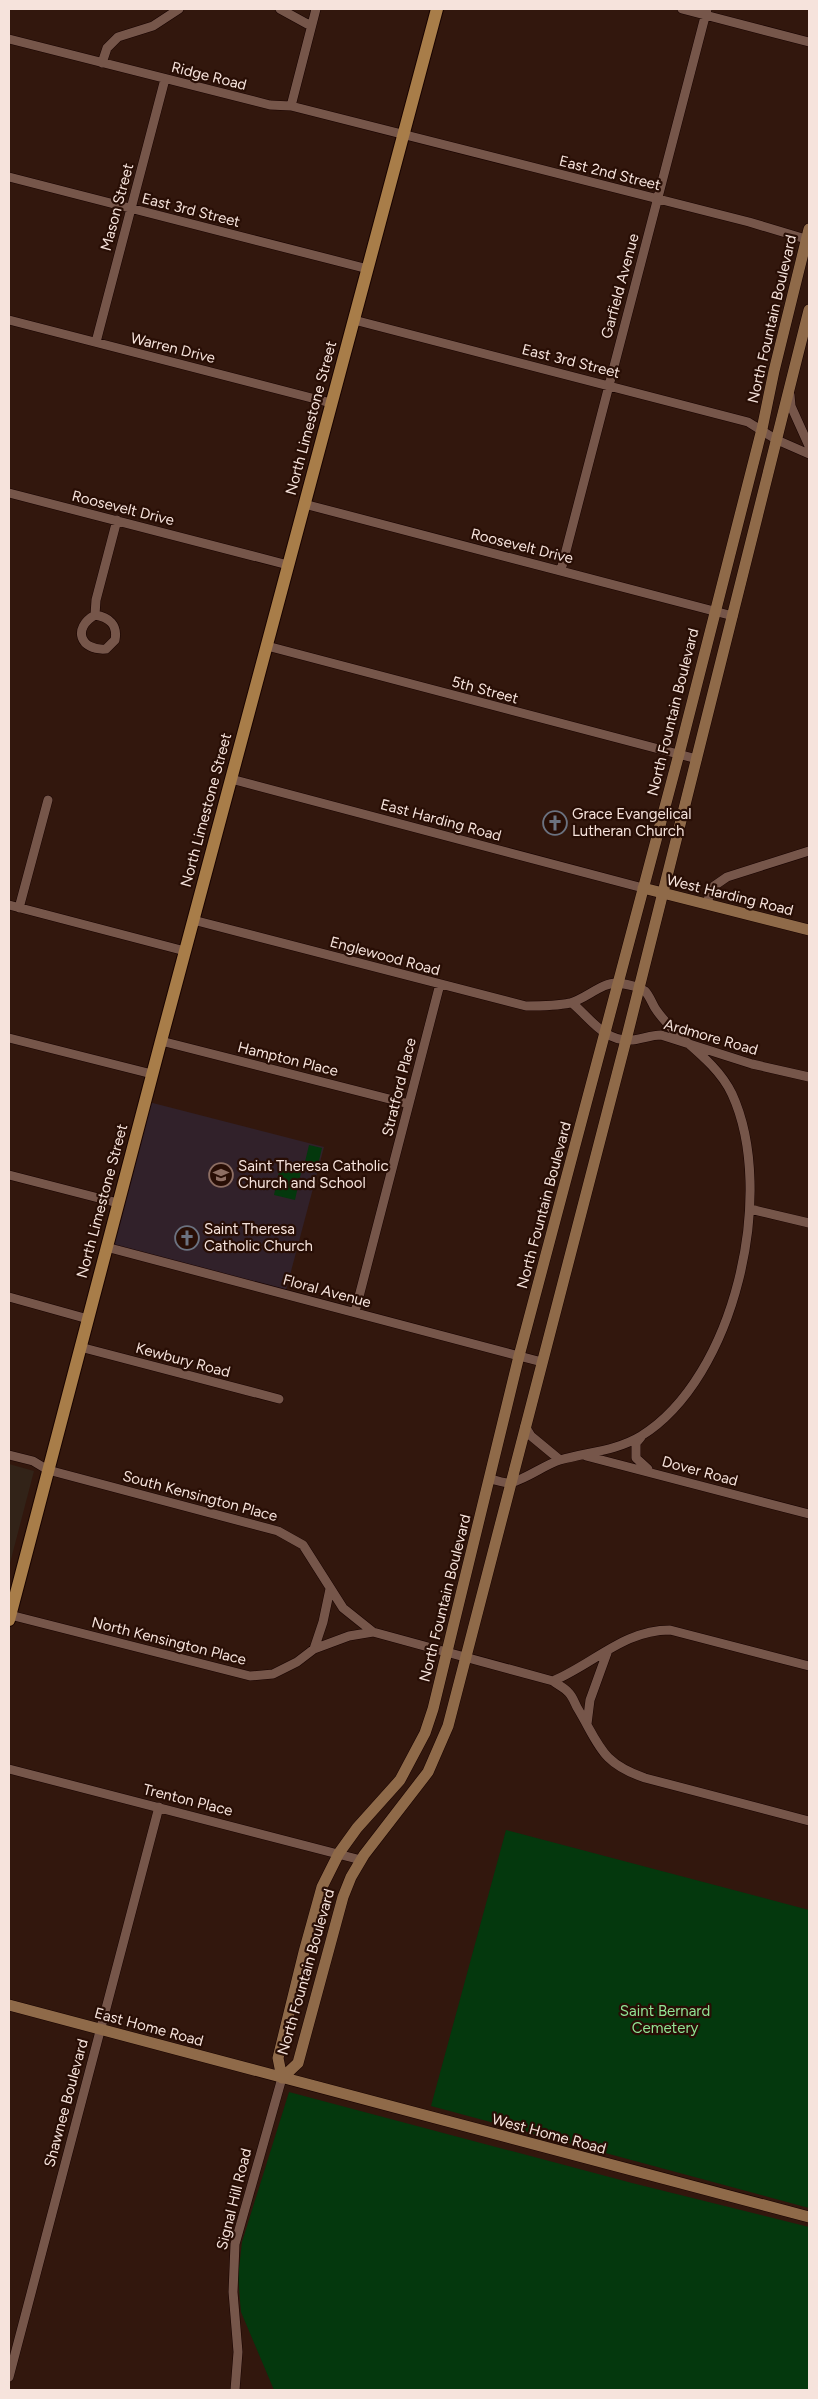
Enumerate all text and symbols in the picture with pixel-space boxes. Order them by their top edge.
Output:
street label: Ridge Road [170,58,248,94]
street label: East 2nd Street [557,152,663,194]
street label: Mason Street [97,161,137,253]
street label: East 3rd Street [140,189,242,231]
street label: Garfield Avenue [597,232,643,340]
street label: North Fountain Boulevard [744,233,800,405]
street label: Warren Drive [129,329,217,367]
street label: North Limestone Street [282,339,340,497]
street label: East 3rd Street [520,340,622,382]
street label: Roosevelt Drive [70,487,176,529]
street label: Roosevelt Drive [469,525,575,567]
street label: North Fountain Boulevard [643,626,703,798]
street label: 5th Street [450,672,521,708]
street label: North Limestone Street [177,731,235,889]
street label: East Harding Road [379,795,503,845]
place label: Grace Evangelical Lutheran Church [572,805,692,840]
church icon: Grace Evangelical Lutheran Church [542,810,568,836]
street label: West Harding Road [665,871,795,919]
street label: Englewood Road [328,933,442,979]
street label: Ardmore Road [662,1015,760,1059]
street label: Stratford Place [378,1036,420,1138]
street label: Hampton Place [236,1038,340,1080]
street label: North Fountain Boulevard [513,1120,575,1290]
street label: North Limestone Street [73,1122,131,1280]
place label: Saint Theresa Catholic Church and School [238,1157,389,1192]
school or university icon: Saint Theresa Catholic Church and School [208,1162,234,1188]
place label: Saint Theresa Catholic Church [204,1220,313,1255]
church icon: Saint Theresa Catholic Church [174,1225,200,1251]
street label: Floral Avenue [281,1271,373,1311]
street label: Kewbury Road [134,1339,232,1381]
street label: Dover Road [660,1452,740,1490]
street label: South Kensington Place [121,1467,279,1525]
street label: North Fountain Boulevard [415,1512,475,1684]
street label: North Kensington Place [90,1613,248,1669]
street label: Trenton Place [141,1780,235,1820]
street label: North Fountain Boulevard [274,1887,338,2057]
park label: Saint Bernard Cemetery [620,2002,710,2037]
street label: East Home Road [93,2004,205,2050]
street label: Shawnee Boulevard [40,2037,92,2169]
street label: West Home Road [490,2110,608,2158]
street label: Signal Hill Road [213,2146,255,2252]

